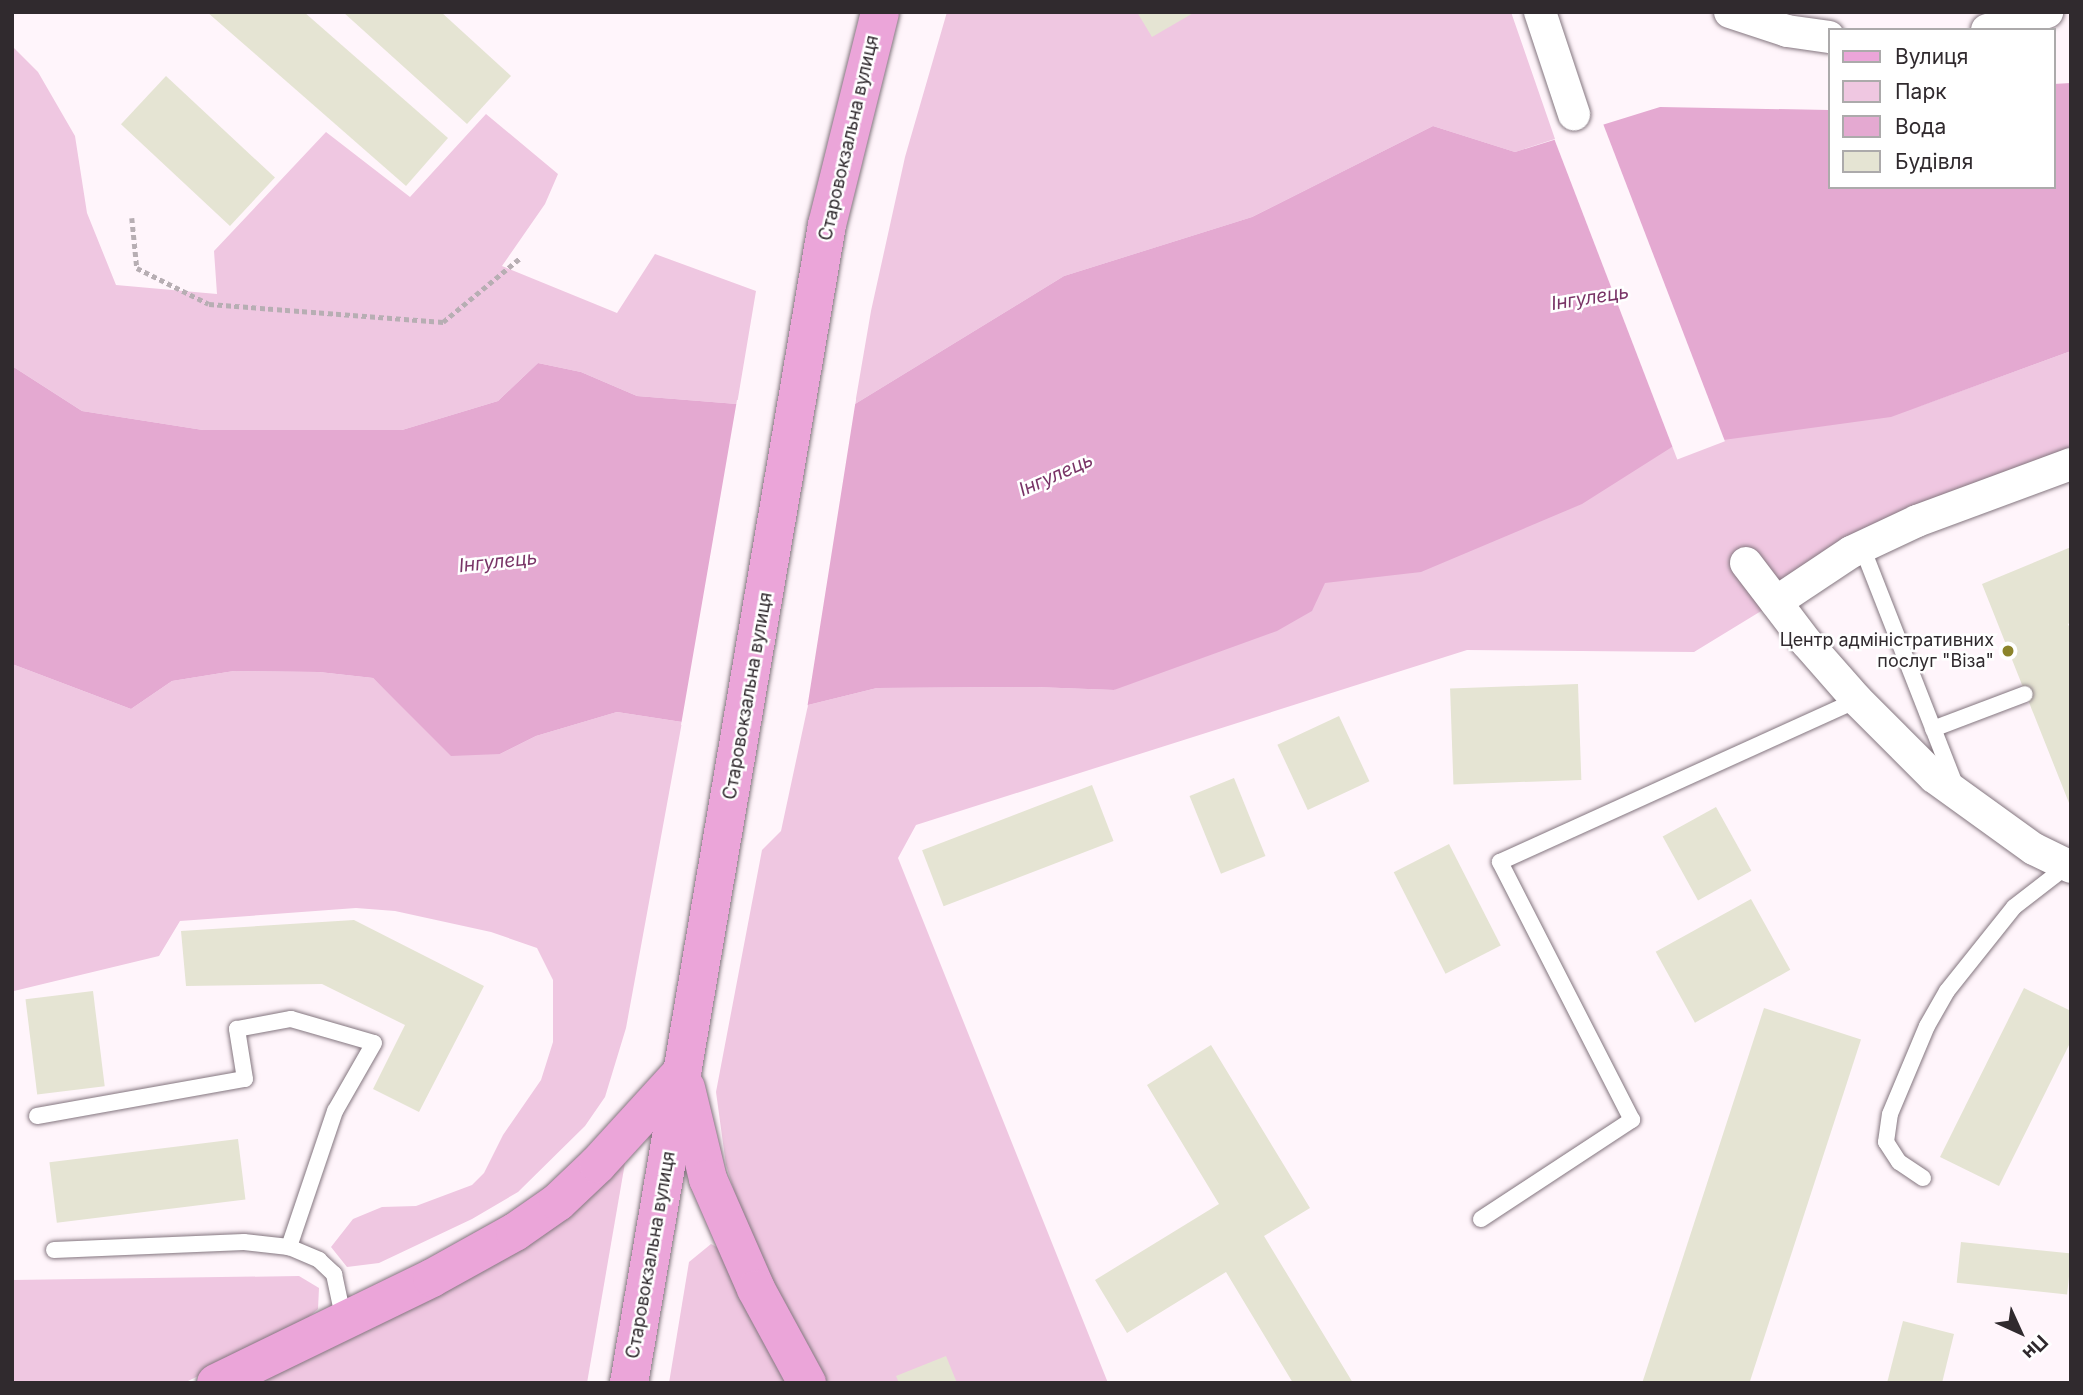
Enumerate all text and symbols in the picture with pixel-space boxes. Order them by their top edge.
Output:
legend [1828,28,2055,189]
street label: Старовокзальна вулиця [815,33,883,243]
text: Вулиця [1895,44,1968,69]
text: Парк [1895,79,1947,104]
text: Вода [1895,114,1946,139]
text: Будівля [1895,149,1973,174]
water label: Інгулець [1549,281,1631,315]
water label: Інгулець [1015,449,1097,501]
water label: Інгулець [458,547,538,577]
street label: Старовокзальна вулиця [719,591,777,801]
place label: Центр адміністративних послуг "Віза" [1780,630,1994,672]
marker: Центр адміністративних послуг "Віза" [2000,643,2016,659]
street label: Старовокзальна вулиця [622,1150,680,1360]
north arrow [1985,1297,2055,1367]
text: Пн [2018,1330,2053,1365]

